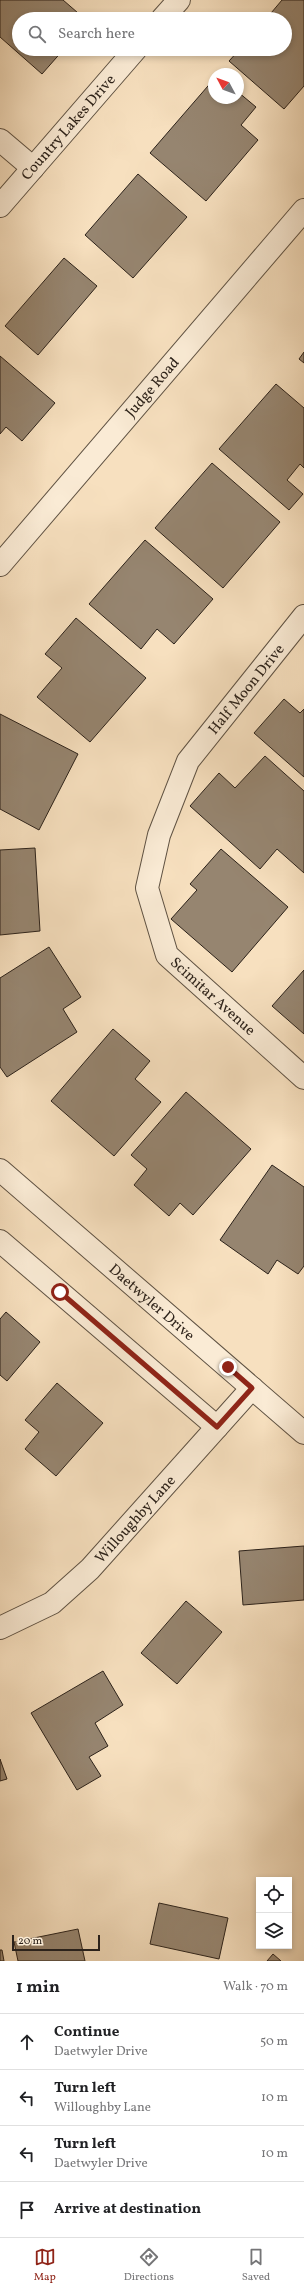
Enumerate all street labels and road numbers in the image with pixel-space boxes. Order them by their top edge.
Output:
street label: Country Lakes Drive [17,70,121,186]
street label: Judge Road [121,353,185,423]
street label: Half Moon Drive [204,640,290,740]
street label: Scimitar Avenue [165,953,259,1041]
street label: Daetwyler Drive [103,1260,199,1346]
street label: Willoughby Lane [91,1471,181,1569]

